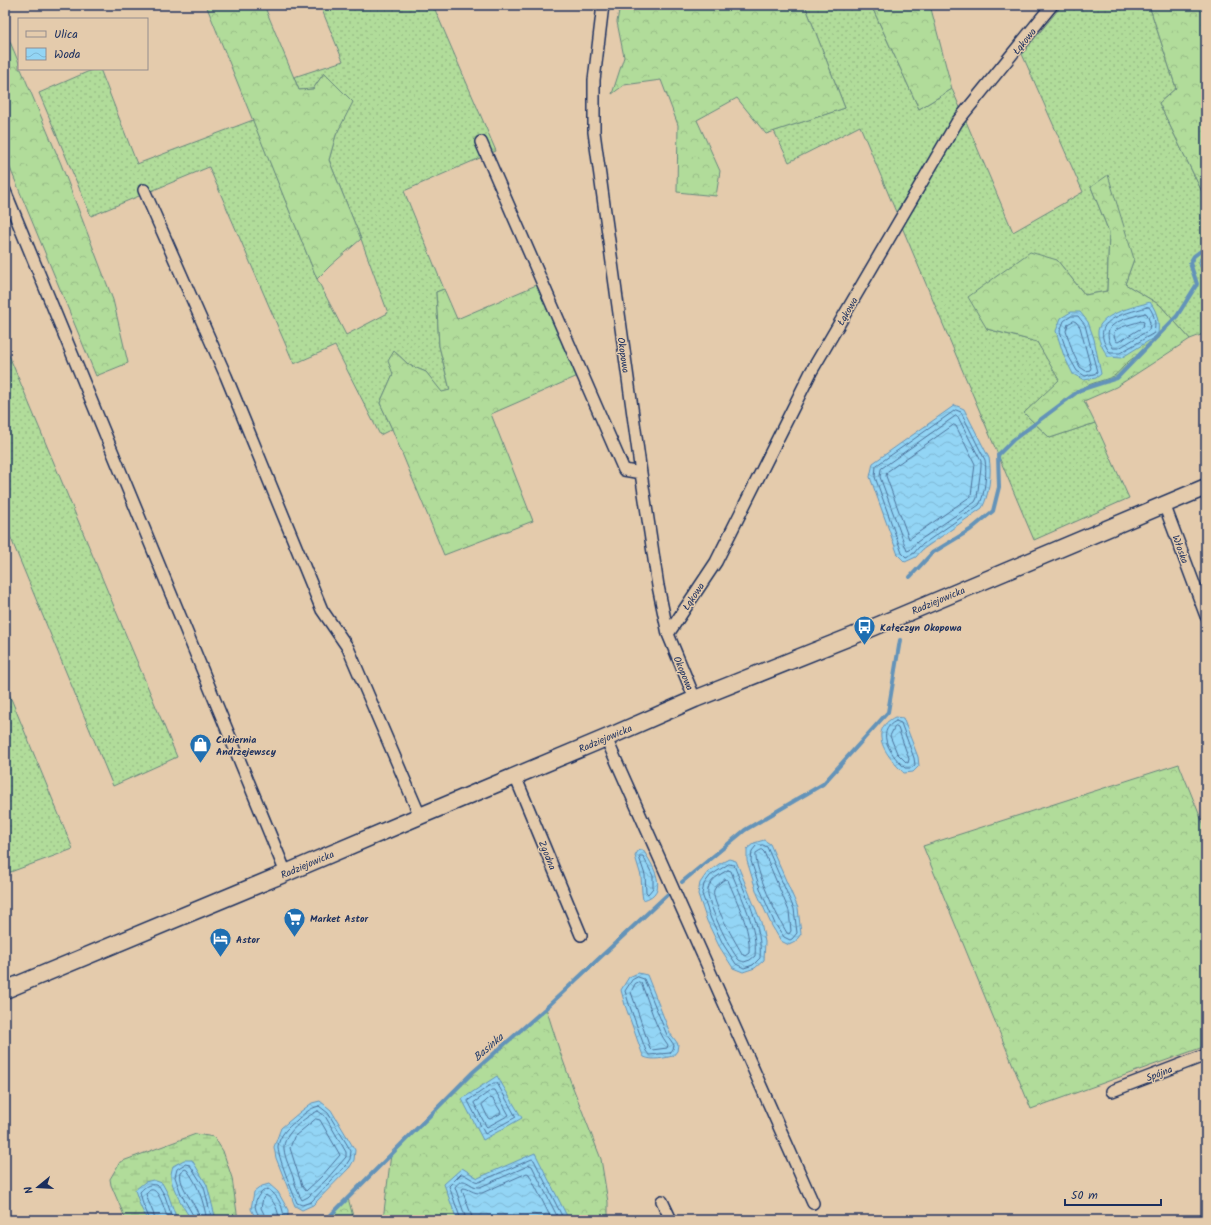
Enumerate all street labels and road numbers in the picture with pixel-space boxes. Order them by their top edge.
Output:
street label: Łąkowa [1009,25,1041,59]
street label: Łąkowa [833,294,863,329]
street label: Okopowa [613,336,633,374]
street label: Włoska [1167,533,1193,566]
street label: Łąkowa [679,579,709,614]
street label: Radziejowicka [909,582,968,619]
street label: Okopowa [669,654,698,693]
street label: Radziejowicka [576,720,635,757]
street label: Zgodna [534,838,560,873]
street label: Radziejowicka [278,846,337,883]
street label: Spójna [1144,1061,1175,1086]

